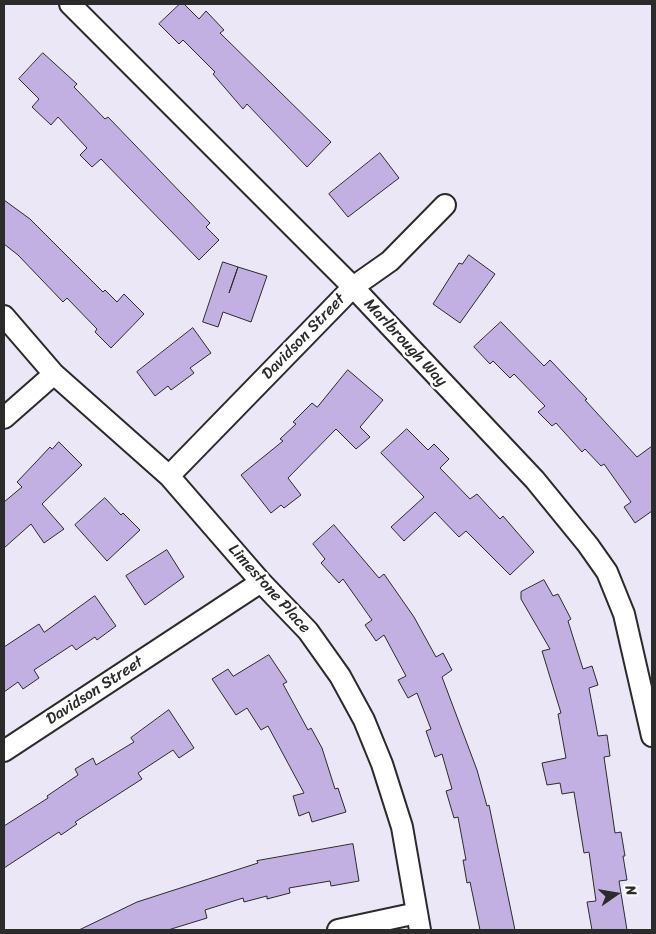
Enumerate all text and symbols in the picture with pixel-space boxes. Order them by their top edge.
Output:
street label: Davidson Street [258,290,350,384]
street label: Marlbrough Way [359,295,451,391]
street label: Limestone Place [224,540,314,638]
street label: Davidson Street [43,653,147,729]
north arrow [591,869,641,919]
text: N [618,883,644,898]

